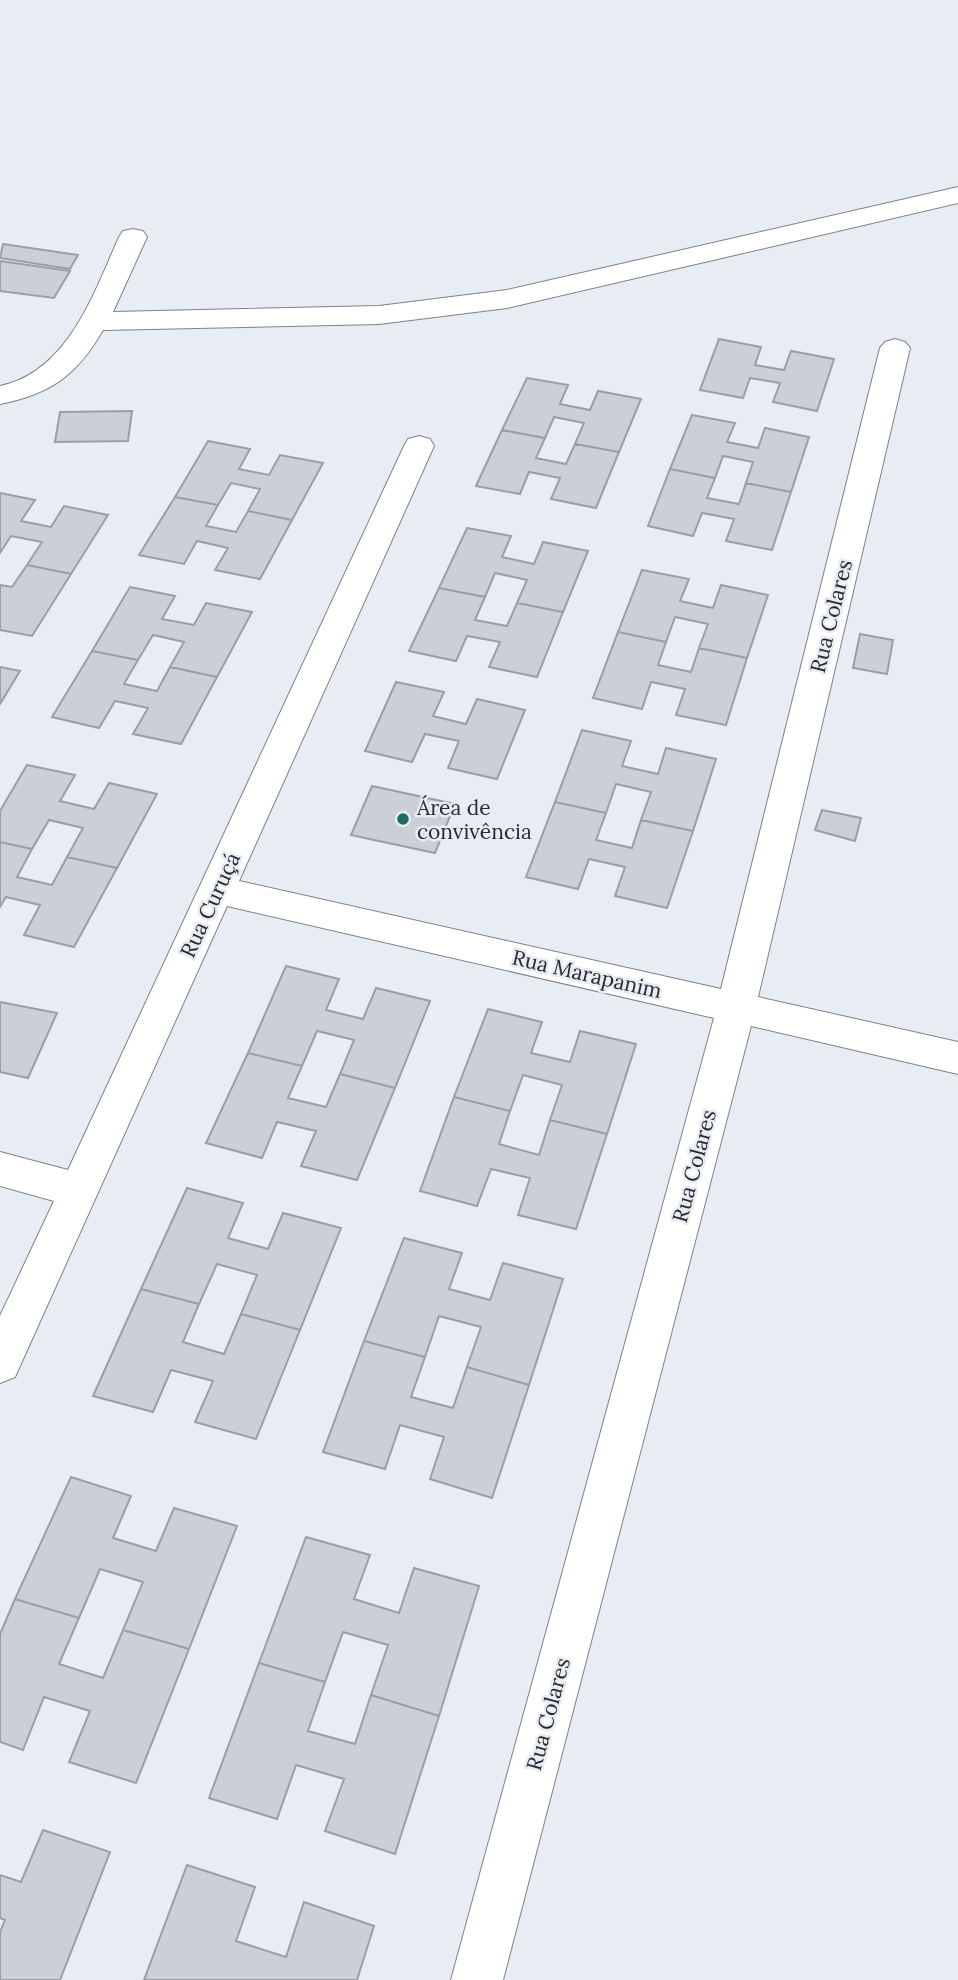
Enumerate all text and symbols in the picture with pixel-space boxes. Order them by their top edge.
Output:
street label: Rua Colares [804,557,858,675]
place label: Área de convivência [416,794,532,845]
marker: Área de convivência [395,811,411,827]
street label: Rua Curuçá [174,848,246,962]
street label: Rua Marapanim [510,944,665,1004]
street label: Rua Colares [666,1107,722,1225]
street label: Rua Colares [520,1655,576,1773]

